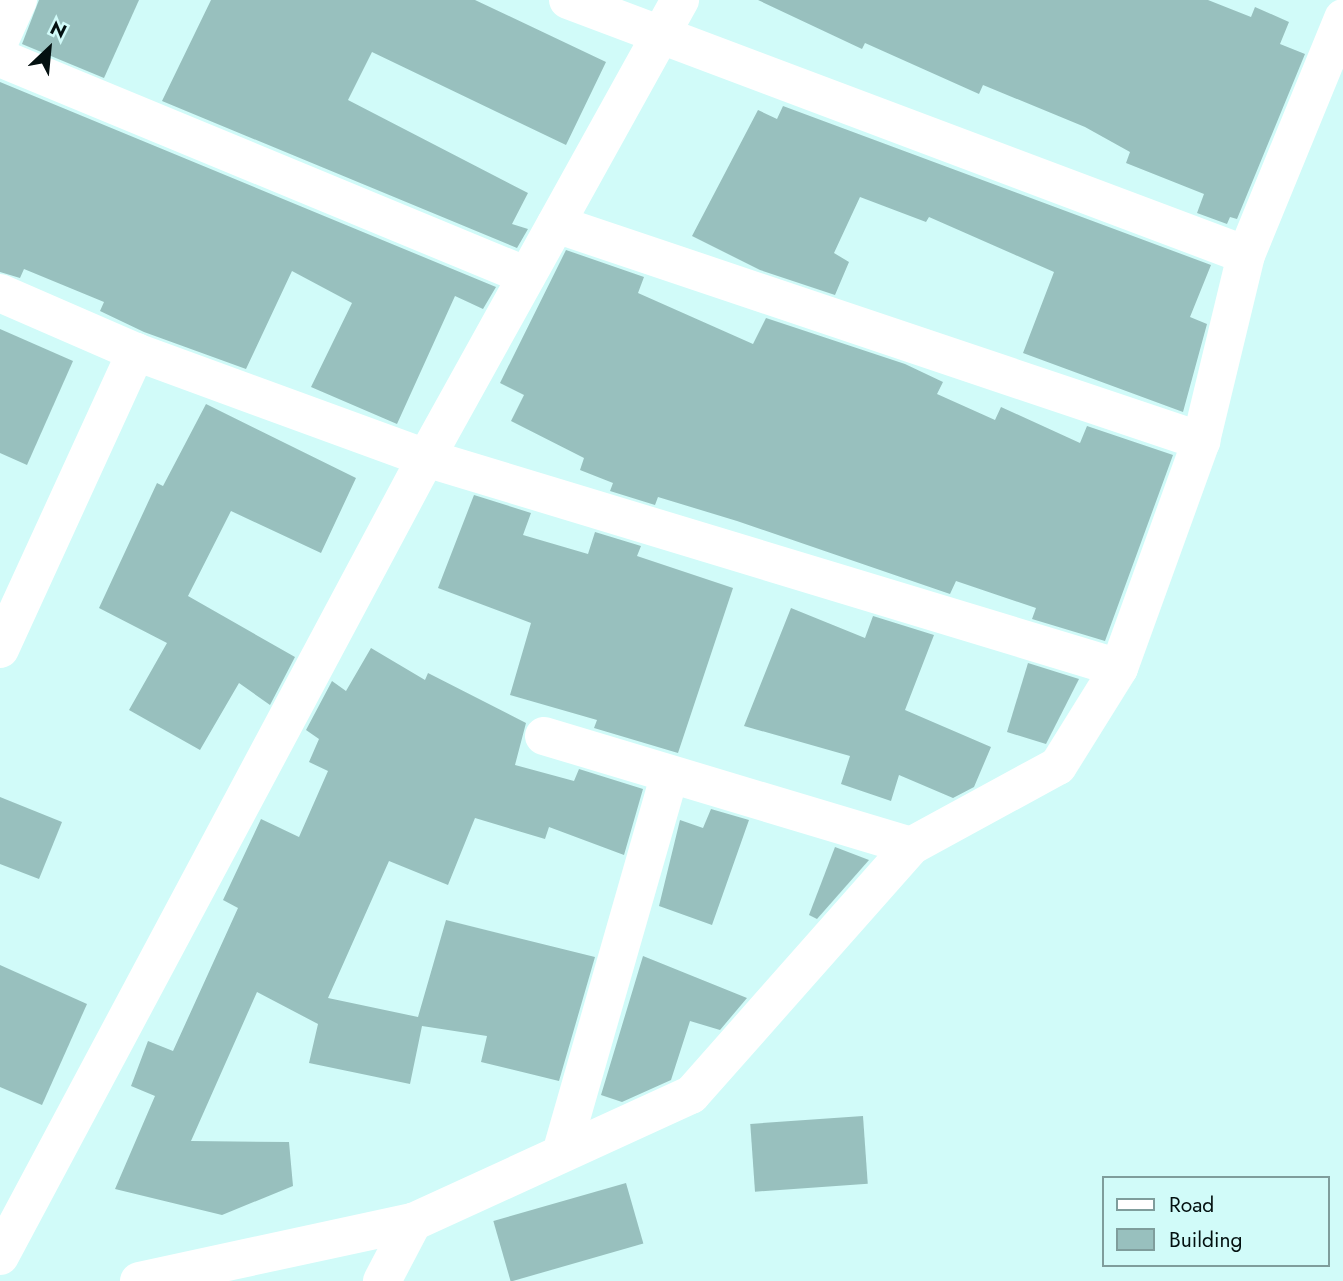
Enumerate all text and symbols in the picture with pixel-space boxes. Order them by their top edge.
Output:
north arrow [14,14,84,84]
text: N [46,14,71,45]
legend [1102,1176,1329,1267]
text: Road [1169,1190,1214,1220]
text: Building [1169,1225,1242,1255]

